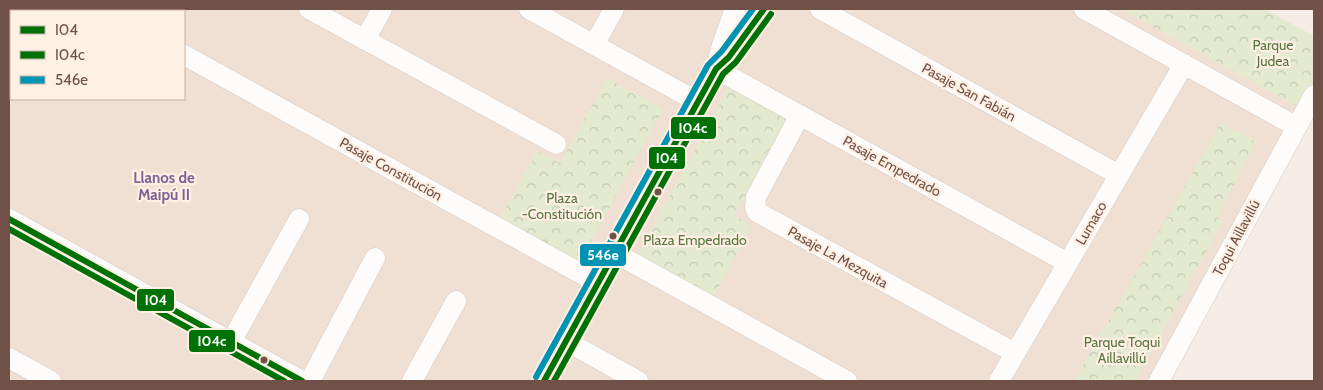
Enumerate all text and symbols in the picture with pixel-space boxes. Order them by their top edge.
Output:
legend [10,10,185,100]
text: I04 [55,21,78,39]
park label: Parque Judea [1252,36,1294,70]
text: I04c [55,46,85,64]
street label: Pasaje San Fabián [919,59,1019,125]
text: 546e [55,71,88,89]
line badge: I04c [670,116,717,140]
text: I04c [679,119,708,137]
street label: Pasaje Empedrado [840,132,945,201]
street label: Pasaje Constitución [336,133,446,205]
line badge: I04 [648,146,686,170]
text: I04 [656,149,678,167]
district label: Llanos de Maipú II [133,169,195,204]
unlabelled marker [653,187,663,197]
park label: Plaza -Constitución [522,189,602,223]
street label: Toqui Aillavillú [1208,197,1264,279]
street label: Lumaco [1071,198,1111,248]
street label: Pasaje La Mezquita [785,222,891,292]
unlabelled marker [608,231,618,241]
park label: Plaza Empedrado [643,231,747,249]
line badge: 546e [579,243,627,267]
text: 546e [587,246,619,264]
line badge: I04 [136,288,175,312]
text: I04 [145,291,167,309]
line badge: I04c [188,329,236,353]
text: I04c [198,332,227,350]
park label: Parque Toqui Aillavillú [1084,333,1160,367]
unlabelled marker [259,355,269,365]

